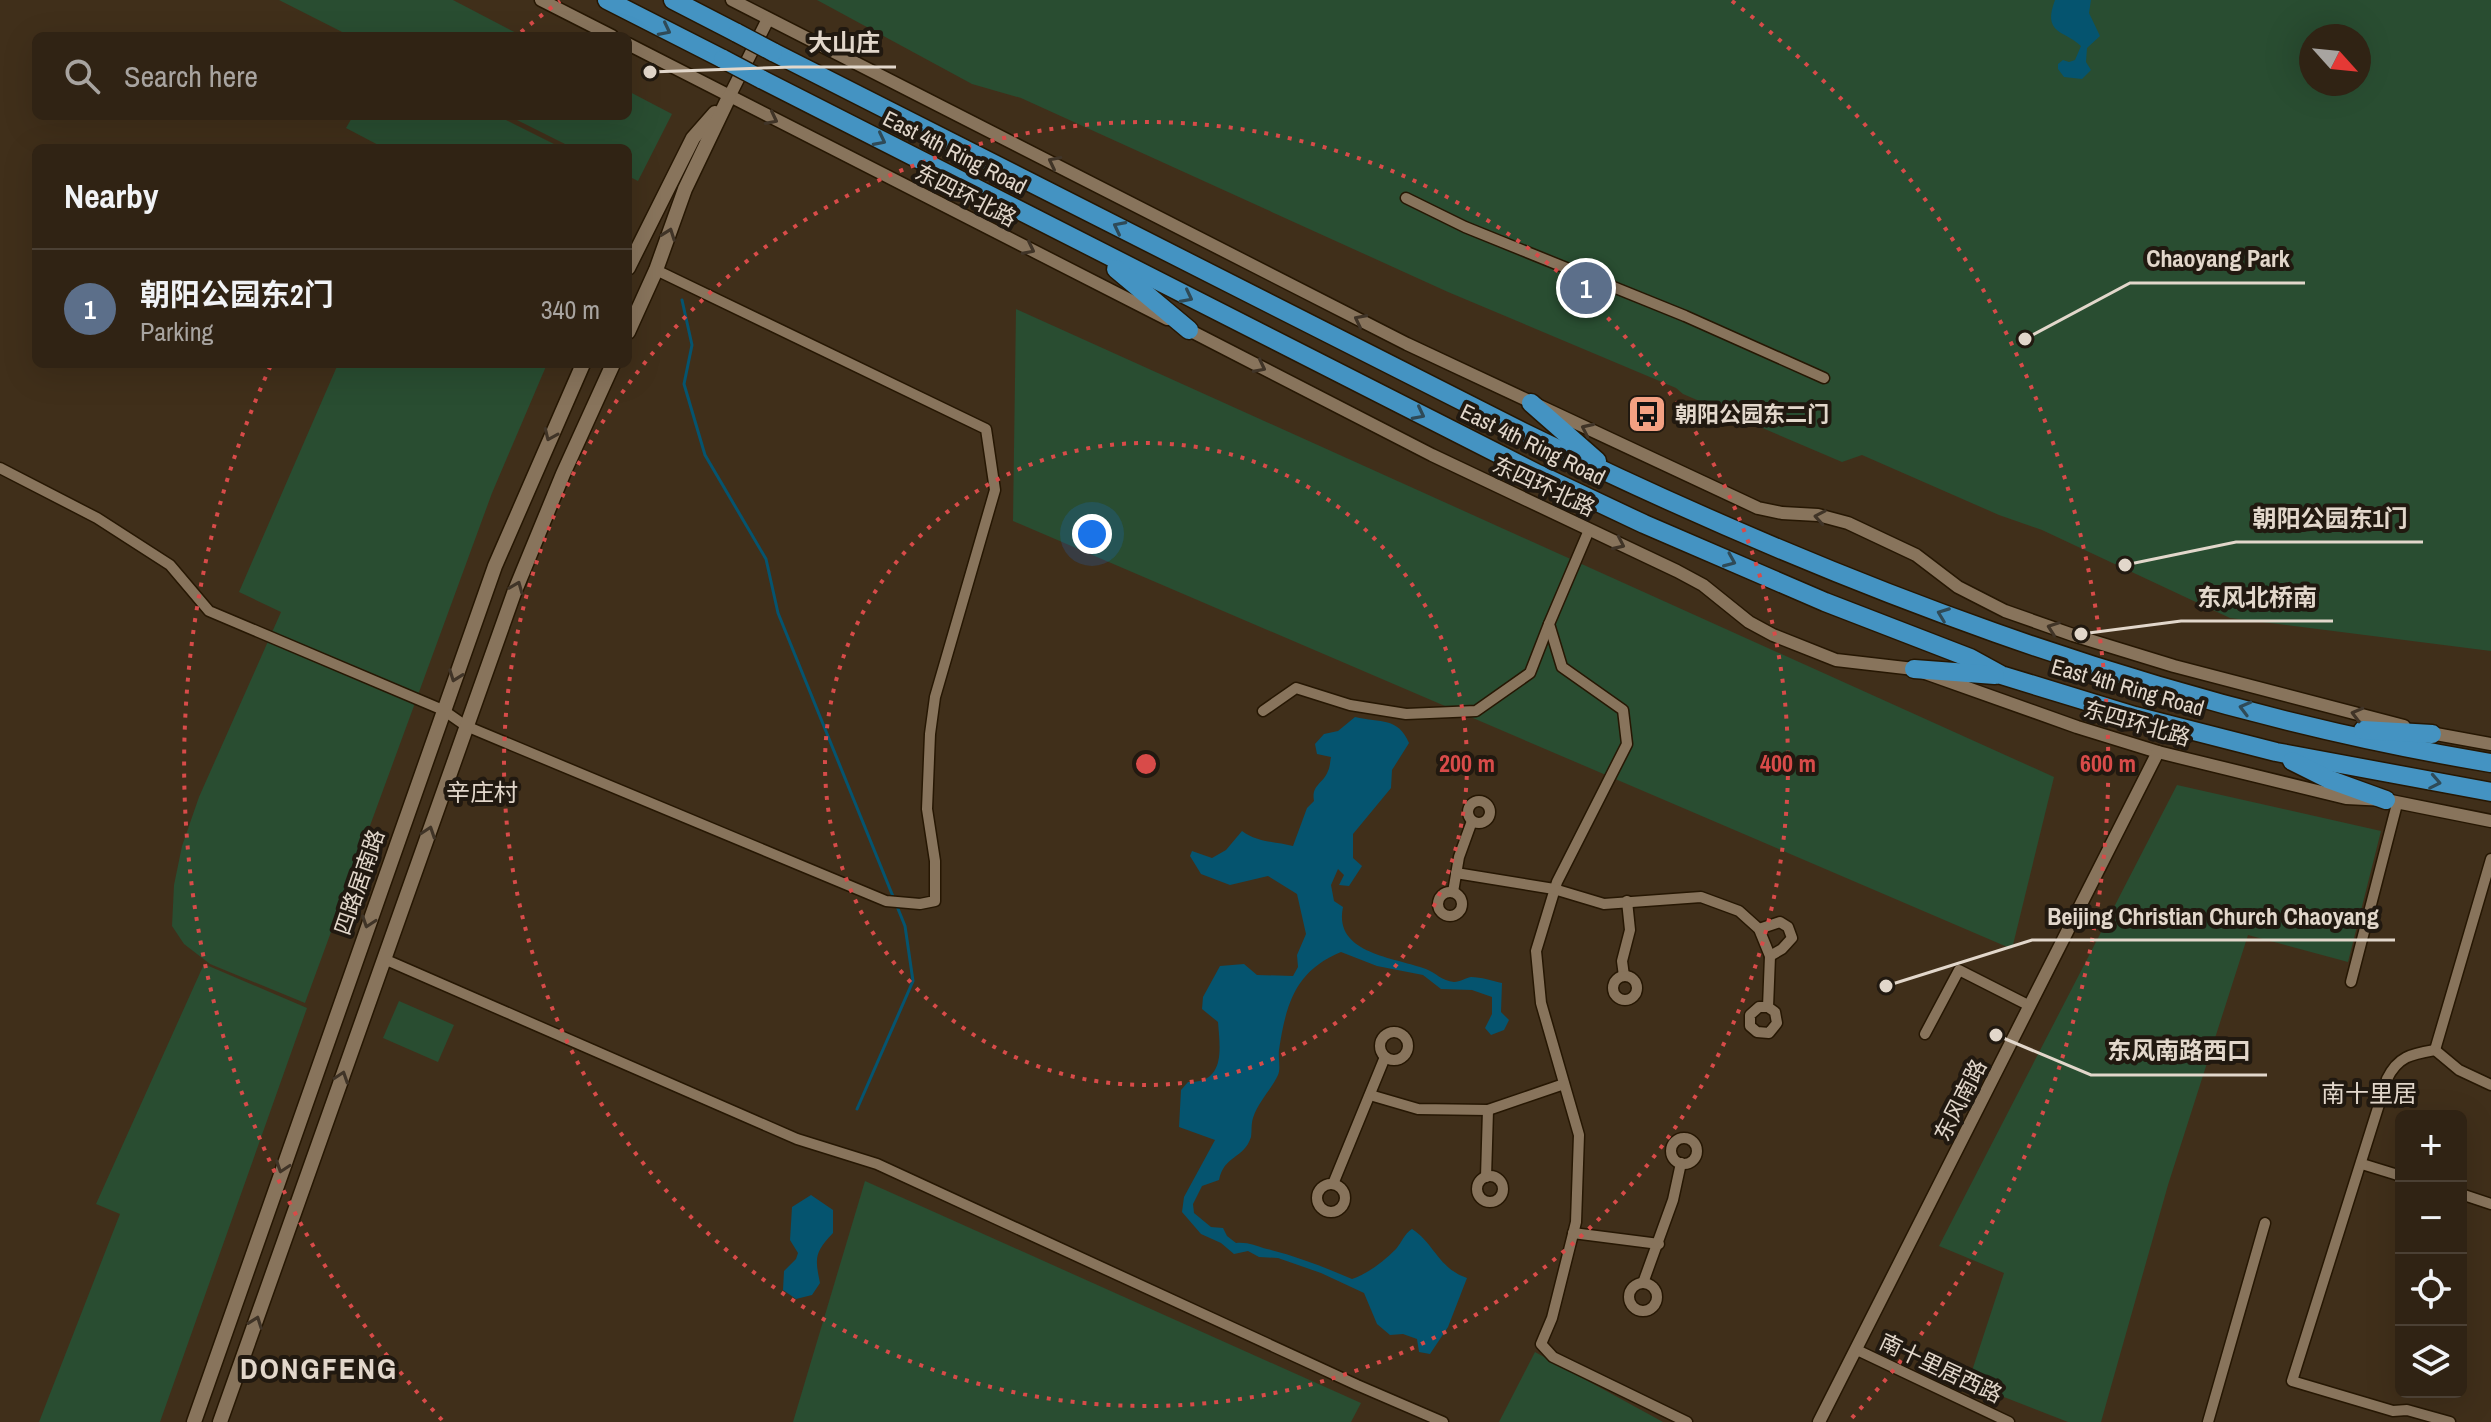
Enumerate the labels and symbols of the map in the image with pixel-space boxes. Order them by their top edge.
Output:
callout: 大山庄 [792,19,896,67]
one-way arrow [657,20,672,35]
north arrow [2299,24,2371,96]
text: 大山庄 [808,26,880,58]
street label: East 4th Ring Road [878,103,1032,201]
one-way arrow [763,109,778,125]
one-way arrow [872,131,887,146]
street label: 东四环北路 [910,157,1022,233]
one-way arrow [1048,157,1063,172]
one-way arrow [1113,222,1128,237]
one-way arrow [659,228,676,242]
callout: Chaoyang Park [2130,235,2305,283]
one-way arrow [1020,239,1035,255]
text: Chaoyang Park [2146,242,2290,274]
pin: 1 [1560,258,1612,318]
one-way arrow [1178,287,1193,302]
one-way arrow [1354,314,1368,329]
one-way arrow [1252,357,1267,373]
bus stop icon: 朝阳公园东二门 [1626,393,1668,435]
street label: East 4th Ring Road [1456,396,1610,492]
place label: 朝阳公园东二门 [1675,399,1829,429]
one-way arrow [1410,404,1425,420]
one-way arrow [1581,423,1596,439]
one-way arrow [544,427,560,441]
street label: 东四环北路 [1488,449,1600,523]
callout: 朝阳公园东1门 [2236,494,2423,542]
text: 朝阳公园东1门 [2253,502,2407,534]
one-way arrow [1814,509,1827,526]
your location [1072,514,1112,554]
one-way arrow [1611,534,1625,550]
one-way arrow [1722,551,1736,567]
callout: 东风北桥南 [2181,573,2333,621]
one-way arrow [507,581,523,595]
text: 东风北桥南 [2197,581,2317,613]
one-way arrow [1937,607,1951,624]
one-way arrow [2047,621,2061,637]
street label: East 4th Ring Road [2048,651,2208,723]
one-way arrow [448,669,465,683]
street label: 东四环北路 [2080,693,2194,753]
one-way arrow [2238,700,2252,717]
one-way arrow [2350,706,2364,723]
text: 200 m [1439,747,1495,779]
text: 400 m [1760,747,1816,779]
text: 600 m [2080,747,2136,779]
centre of rings [1132,750,1160,778]
one-way arrow [2428,772,2442,789]
district label: 辛庄村 [446,776,518,808]
street label: 四路居南路 [327,825,391,939]
one-way arrow [419,826,436,840]
callout: Beijing Christian Church Chaoyang [2032,892,2395,940]
text: Beijing Christian Church Chaoyang [2047,900,2379,932]
one-way arrow [361,914,378,928]
callout: 东风南路西口 [2091,1027,2267,1075]
text: 东风南路西口 [2107,1034,2251,1066]
street label: 东风南路 [1927,1054,1993,1146]
one-way arrow [333,1071,349,1085]
district label: 南十里居 [2321,1077,2417,1109]
one-way arrow [276,1159,292,1173]
one-way arrow [246,1316,262,1330]
street label: 南十里居西路 [1875,1327,2007,1409]
district label: DONGFENG [240,1348,398,1388]

